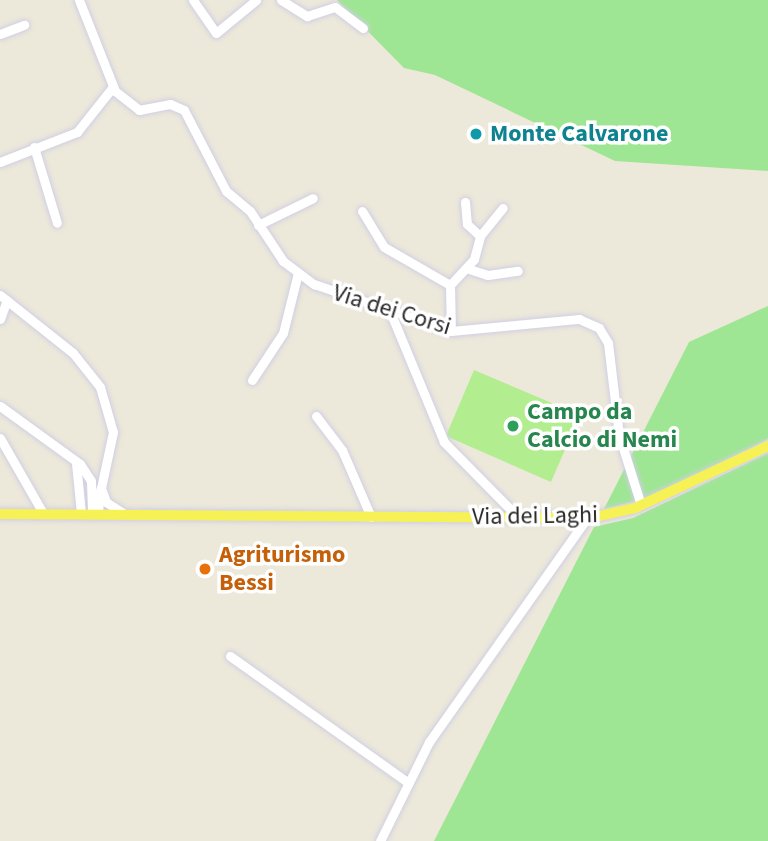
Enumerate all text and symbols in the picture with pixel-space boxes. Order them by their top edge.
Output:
place label: Monte Calvarone [490,120,668,148]
marker: Monte Calvarone [468,126,484,142]
street label: Via dei Corsi [329,278,455,342]
place label: Campo da Calcio di Nemi [527,398,677,454]
marker: Campo da Calcio di Nemi [505,418,521,434]
street label: Via dei Laghi [472,501,598,531]
place label: Agriturismo Bessi [219,541,345,597]
marker: Agriturismo Bessi [197,561,213,577]

